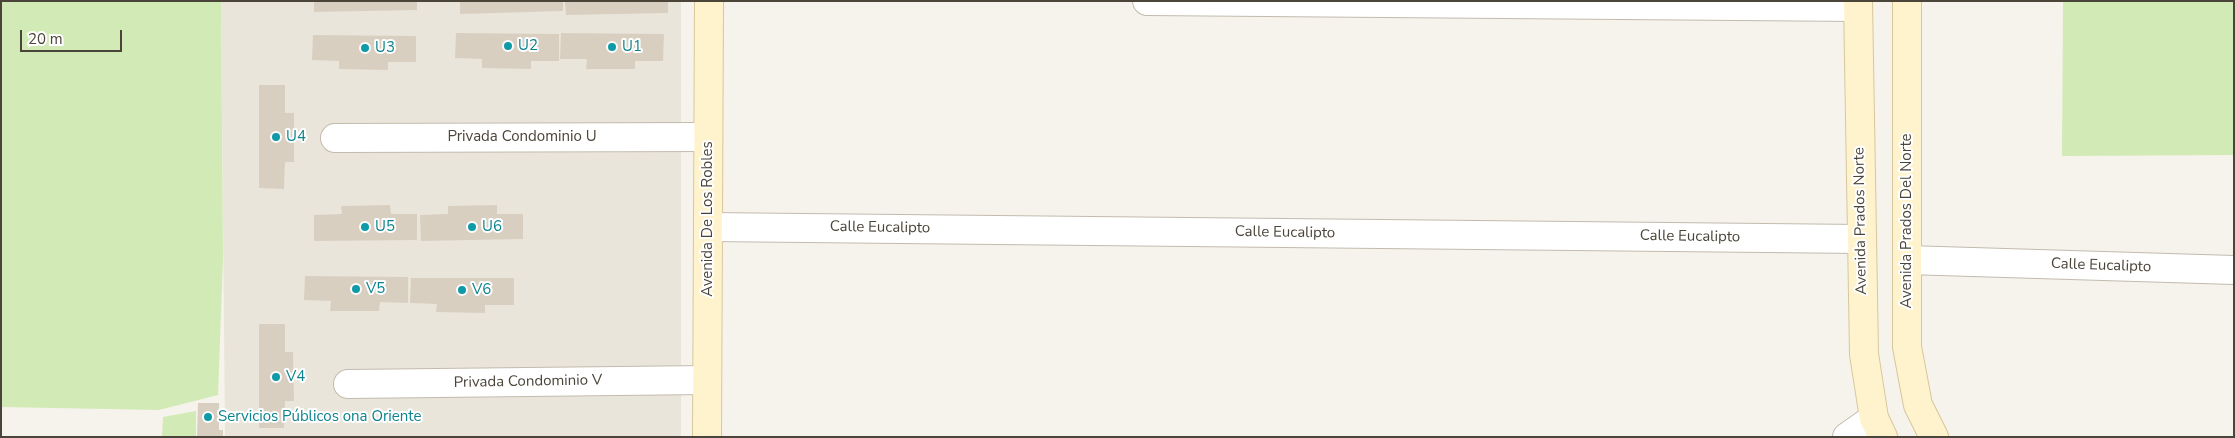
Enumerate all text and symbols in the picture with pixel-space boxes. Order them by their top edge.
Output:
scale bar [22,20,125,52]
text: 20 m [28,29,63,49]
place label: U2 [518,37,538,55]
place label: U1 [622,38,642,56]
place label: U3 [375,39,395,57]
marker: U2 [502,40,514,52]
marker: U1 [606,41,618,53]
marker: U3 [359,42,371,54]
place label: U4 [286,128,306,146]
street label: Privada Condominio U [447,128,597,146]
marker: U4 [270,131,282,143]
street label: Avenida Prados Del Norte [1898,133,1916,309]
street label: Avenida De Los Robles [699,141,717,297]
street label: Avenida Prados Norte [1851,147,1871,295]
place label: U5 [375,218,395,236]
place label: U6 [482,218,502,236]
street label: Calle Eucalipto [830,218,930,238]
marker: U5 [359,221,371,233]
marker: U6 [466,221,478,233]
street label: Calle Eucalipto [1235,223,1335,243]
street label: Calle Eucalipto [1640,227,1740,247]
street label: Calle Eucalipto [2050,255,2152,277]
place label: V5 [366,280,385,298]
place label: V6 [472,281,491,299]
marker: V5 [350,283,362,295]
marker: V6 [456,284,468,296]
place label: V4 [286,368,305,386]
marker: V4 [270,371,282,383]
street label: Privada Condominio V [454,372,602,392]
place label: Servicios Públicos ona Oriente [218,408,421,426]
marker: Servicios Públicos ona Oriente [202,411,214,423]

